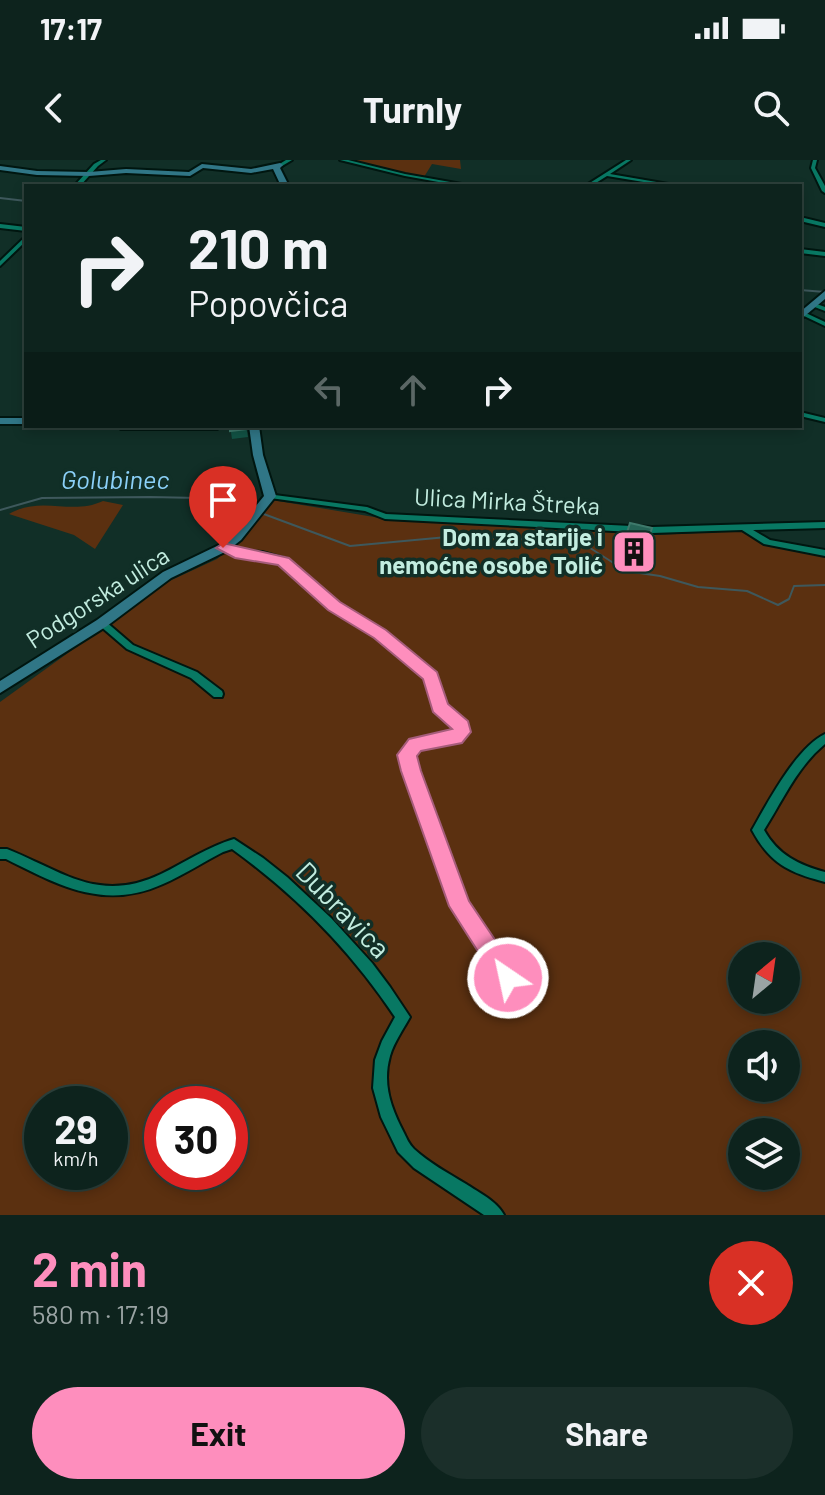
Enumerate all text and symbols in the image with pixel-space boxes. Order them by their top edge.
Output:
text: 17:17 [40,10,102,46]
icon: back [32,86,76,130]
icon: search [749,86,793,130]
text: Turnly [363,87,462,130]
text: 210 m [188,213,329,280]
icon: right [56,216,160,320]
text: Popovčica [188,281,348,324]
icon: left [307,368,351,412]
icon: ahead [391,368,435,412]
icon: right [475,368,519,412]
water label: Golubinec [61,463,169,494]
pin [189,466,257,548]
icon: arrive [201,478,245,522]
street label: Ulica Mirka Štreka [414,481,601,520]
place label: Dom za starije i nemoćne osobe Tolić [379,522,603,579]
building icon: Dom za starije i nemoćne osobe Tolić [610,528,658,576]
street label: Podgorska ulica [20,540,174,654]
street label: Dubravica [290,854,398,965]
position arrow [466,936,550,1020]
north arrow [728,942,800,1014]
map controls [728,942,800,1190]
button: sound [728,1030,800,1102]
speed limit sign: 30 [144,1086,248,1190]
text: 29 [54,1104,98,1152]
button: layers [728,1118,800,1190]
text: km/h [53,1146,99,1170]
text: 2 min [32,1239,147,1297]
button: close [709,1241,793,1325]
text: 580 m · 17:19 [32,1298,169,1329]
button: Exit [32,1387,405,1479]
button: Share [421,1387,793,1479]

